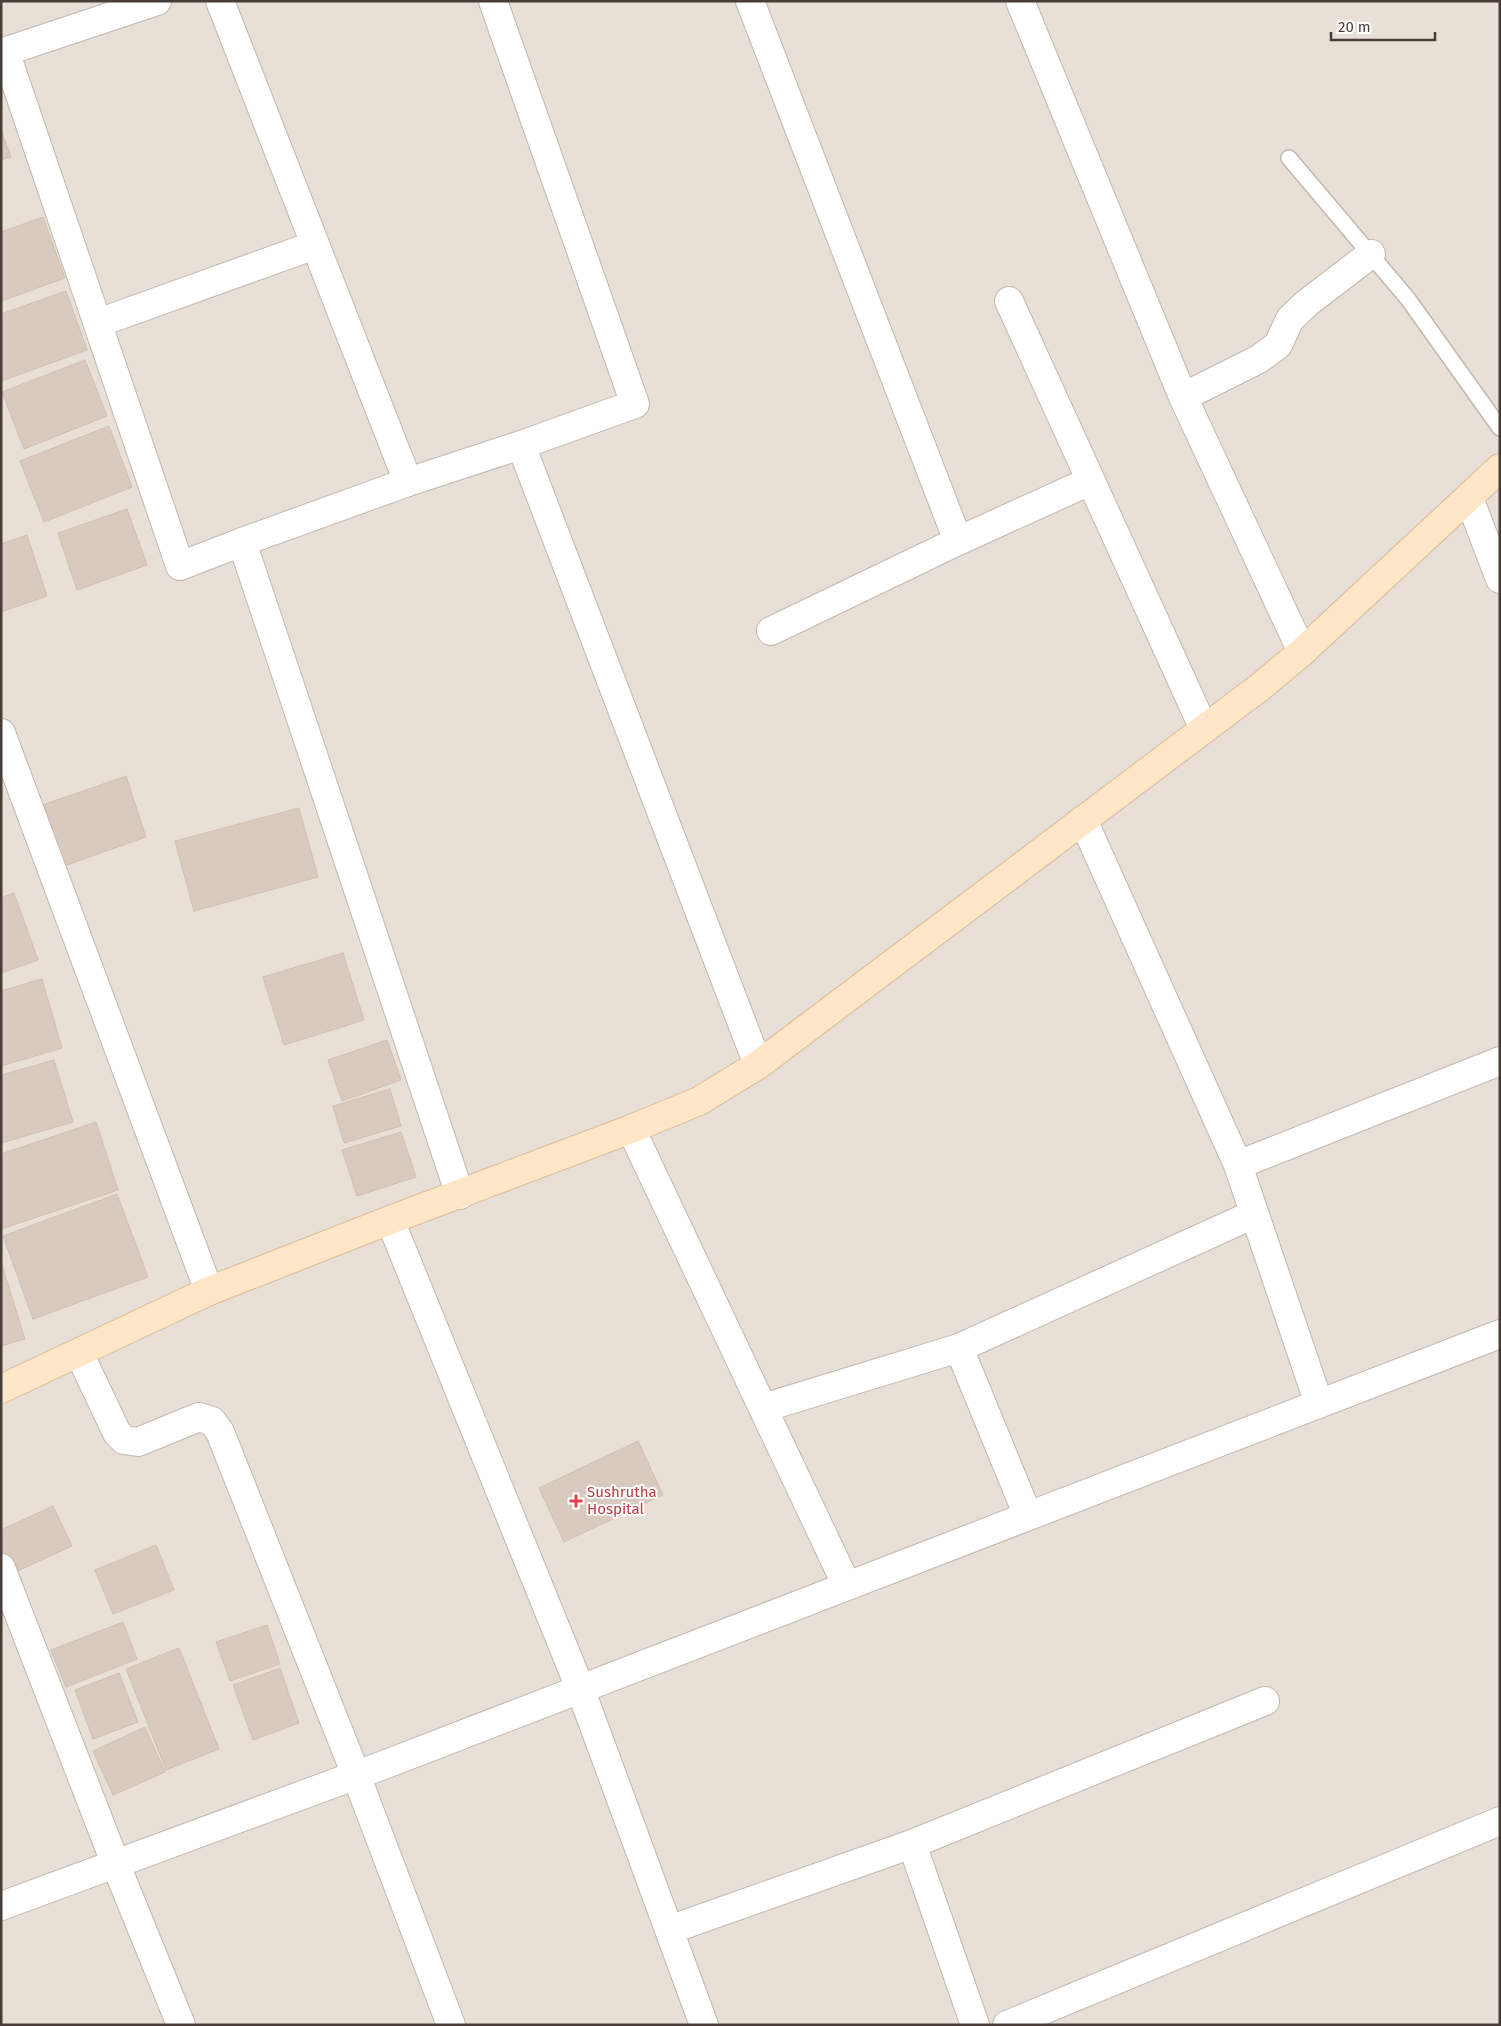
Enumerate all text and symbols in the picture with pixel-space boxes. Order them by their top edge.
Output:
scale bar [1331,10,1435,42]
text: 20 m [1338,18,1371,36]
place label: Sushrutha Hospital [587,1483,657,1518]
marker: Sushrutha Hospital [569,1494,583,1508]

